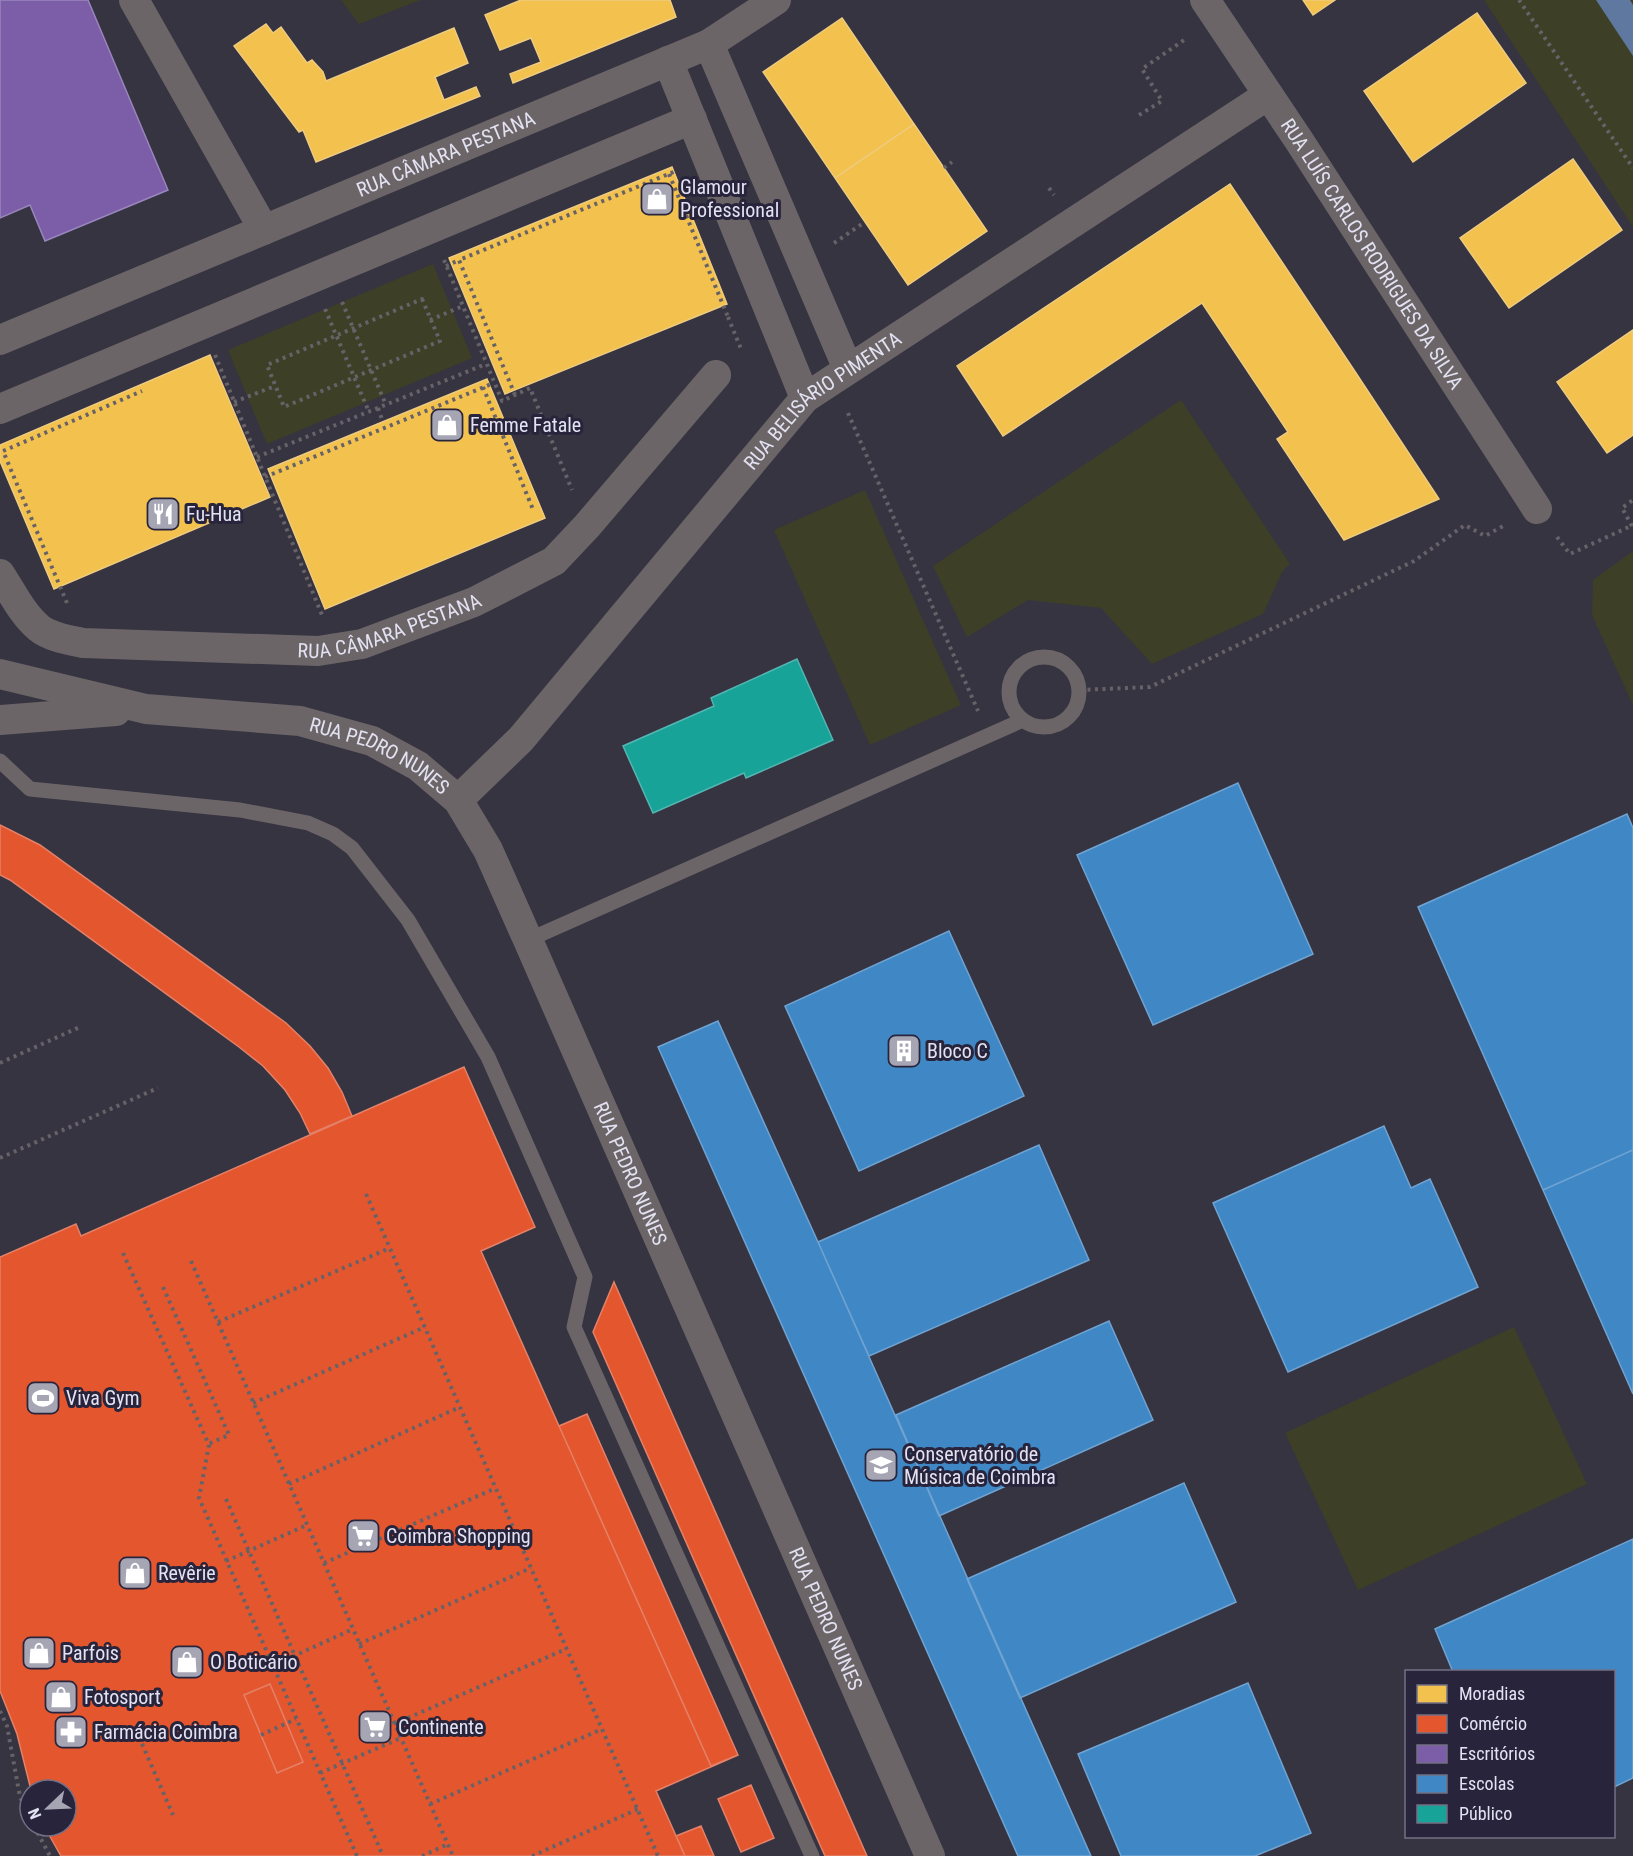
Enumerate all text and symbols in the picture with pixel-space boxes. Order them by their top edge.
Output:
street label: RUA CÂMARA PESTANA [353,106,539,202]
street label: RUA LUÍS CARLOS RODRIGUES DA SILVA [1276,114,1469,394]
place label: Glamour Professional [680,175,779,222]
shop icon: Glamour Professional [639,181,675,217]
street label: RUA BELISÁRIO PIMENTA [739,326,906,474]
shop icon: Femme Fatale [429,407,465,443]
place label: Femme Fatale [470,413,581,437]
restaurant icon: Fu-Hua [145,496,181,532]
place label: Fu-Hua [186,502,242,526]
street label: RUA CÂMARA PESTANA [297,588,486,663]
street label: RUA PEDRO NUNES [307,712,454,799]
building icon: Bloco C [886,1033,922,1069]
place label: Bloco C [927,1039,988,1063]
street label: RUA PEDRO NUNES [589,1098,672,1249]
sports icon: Viva Gym [25,1380,61,1416]
place label: Viva Gym [66,1386,140,1410]
place label: Conservatório de Música de Coimbra [904,1442,1056,1489]
school or university icon: Conservatório de Música de Coimbra [863,1447,899,1483]
supermarket icon: Coimbra Shopping [345,1518,381,1554]
place label: Coimbra Shopping [386,1524,531,1548]
street label: RUA PEDRO NUNES [784,1543,868,1694]
shop icon: Revêrie [117,1555,153,1591]
place label: Revêrie [158,1561,216,1585]
shop icon: Parfois [21,1635,57,1671]
place label: Parfois [62,1641,119,1665]
shop icon: O Boticário [169,1644,205,1680]
place label: O Boticário [210,1650,298,1674]
legend [1405,1670,1615,1838]
shop icon: Fotosport [43,1679,79,1715]
text: Moradias [1459,1683,1525,1704]
place label: Fotosport [84,1685,161,1709]
supermarket icon: Continente [357,1709,393,1745]
text: Comércio [1459,1713,1527,1734]
pharmacy icon: Farmácia Coimbra [53,1714,89,1750]
place label: Continente [398,1715,484,1739]
place label: Farmácia Coimbra [94,1720,238,1744]
text: Escritórios [1459,1743,1535,1764]
text: Escolas [1459,1773,1514,1794]
north arrow [18,1778,78,1838]
text: Público [1459,1803,1512,1824]
text: N [24,1805,45,1822]

